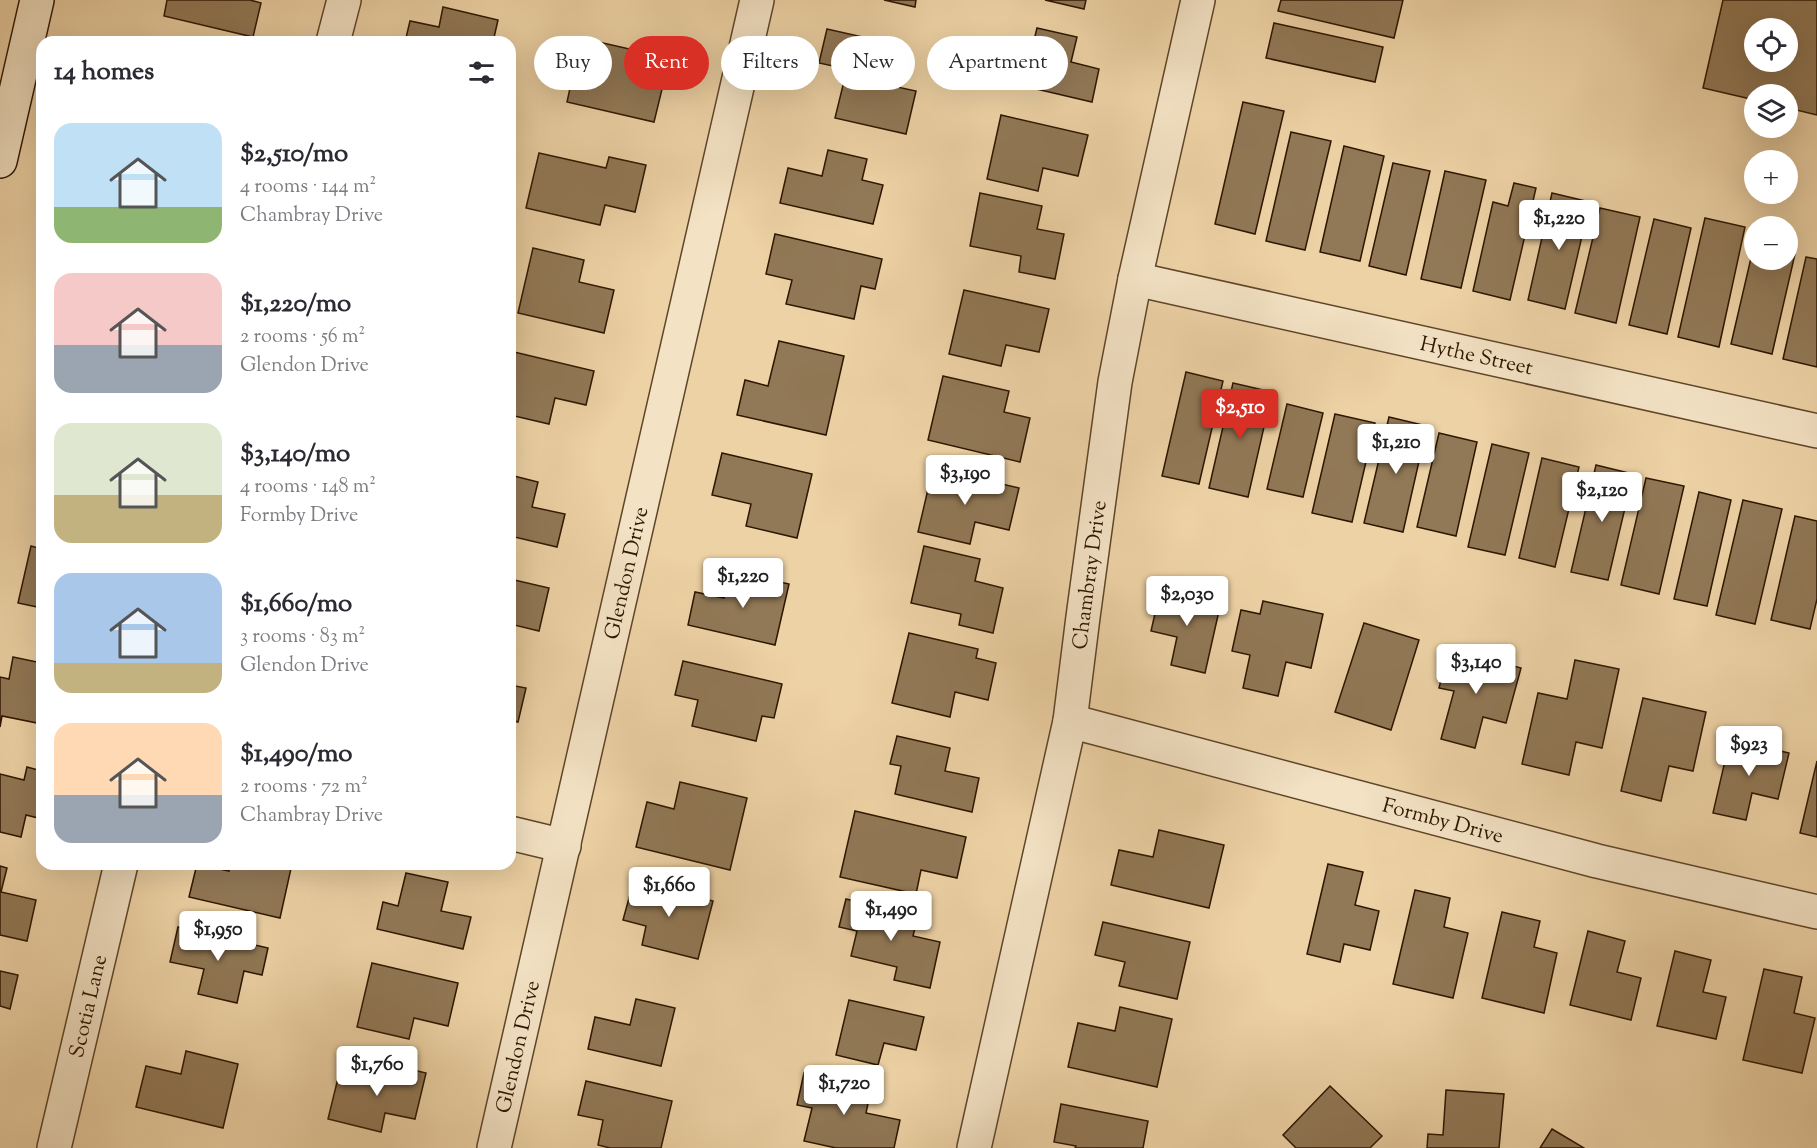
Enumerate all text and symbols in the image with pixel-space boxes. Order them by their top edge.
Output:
map controls [1744,18,1798,270]
button: locate [1744,18,1798,72]
chip: Buy [534,36,612,90]
chip: Rent [624,36,709,90]
chip: Filters [721,36,819,90]
chip: New [831,36,915,90]
chip: Apartment [927,36,1068,90]
text: 14 homes [54,54,154,91]
icon: filters [465,56,498,89]
button: layers [1744,84,1798,138]
text: $2,510/mo [240,136,348,173]
icon: home [102,147,174,219]
button: + [1744,150,1798,204]
text: 4 rooms · 144 m² [240,173,376,202]
pin: $1,220 [1510,200,1608,251]
text: Chambray Drive [240,202,383,231]
text: $1,220 [1533,205,1585,234]
button: − [1744,216,1798,270]
text: $1,220/mo [240,286,351,323]
icon: home [102,297,174,369]
text: 2 rooms · 56 m² [240,323,365,352]
street label: Hythe Street [1417,330,1536,384]
text: Glendon Drive [240,352,369,381]
pin: $2,510 [1191,389,1289,440]
text: $2,510 [1215,394,1265,423]
pin: $1,210 [1347,424,1445,475]
text: $1,210 [1372,429,1421,458]
text: $3,140/mo [240,436,350,473]
icon: home [102,447,174,519]
pin: $3,190 [916,455,1014,506]
text: $3,190 [940,460,990,489]
pin: $2,120 [1553,472,1651,523]
text: 4 rooms · 148 m² [240,473,376,502]
text: $2,120 [1576,477,1628,506]
street label: Chambray Drive [1066,499,1116,652]
text: Formby Drive [240,502,358,531]
street label: Glendon Drive [598,504,657,643]
pin: $1,220 [694,558,792,609]
text: $1,220 [717,563,769,592]
pin: $2,030 [1138,576,1236,627]
text: $2,030 [1160,581,1214,610]
text: $1,660/mo [240,586,352,623]
icon: home [102,597,174,669]
text: 3 rooms · 83 m² [240,623,365,652]
pin: $3,140 [1427,644,1525,695]
text: $3,140 [1450,649,1502,678]
text: Glendon Drive [240,652,369,681]
pin: $923 [1713,726,1785,777]
text: $923 [1730,731,1768,760]
text: $1,490/mo [240,736,352,773]
icon: home [102,747,174,819]
text: 2 rooms · 72 m² [240,773,368,802]
street label: Formby Drive [1379,792,1506,852]
text: Chambray Drive [240,802,383,831]
pin: $1,660 [620,867,718,918]
text: $1,660 [643,872,695,901]
pin: $1,490 [842,891,940,942]
text: $1,490 [865,896,917,925]
pin: $1,950 [169,911,267,962]
text: $1,950 [193,916,243,945]
street label: Scotia Lane [63,952,116,1061]
street label: Glendon Drive [489,978,549,1116]
pin: $1,760 [328,1046,426,1097]
text: $1,760 [351,1051,404,1080]
pin: $1,720 [795,1065,893,1116]
text: $1,720 [818,1070,870,1099]

